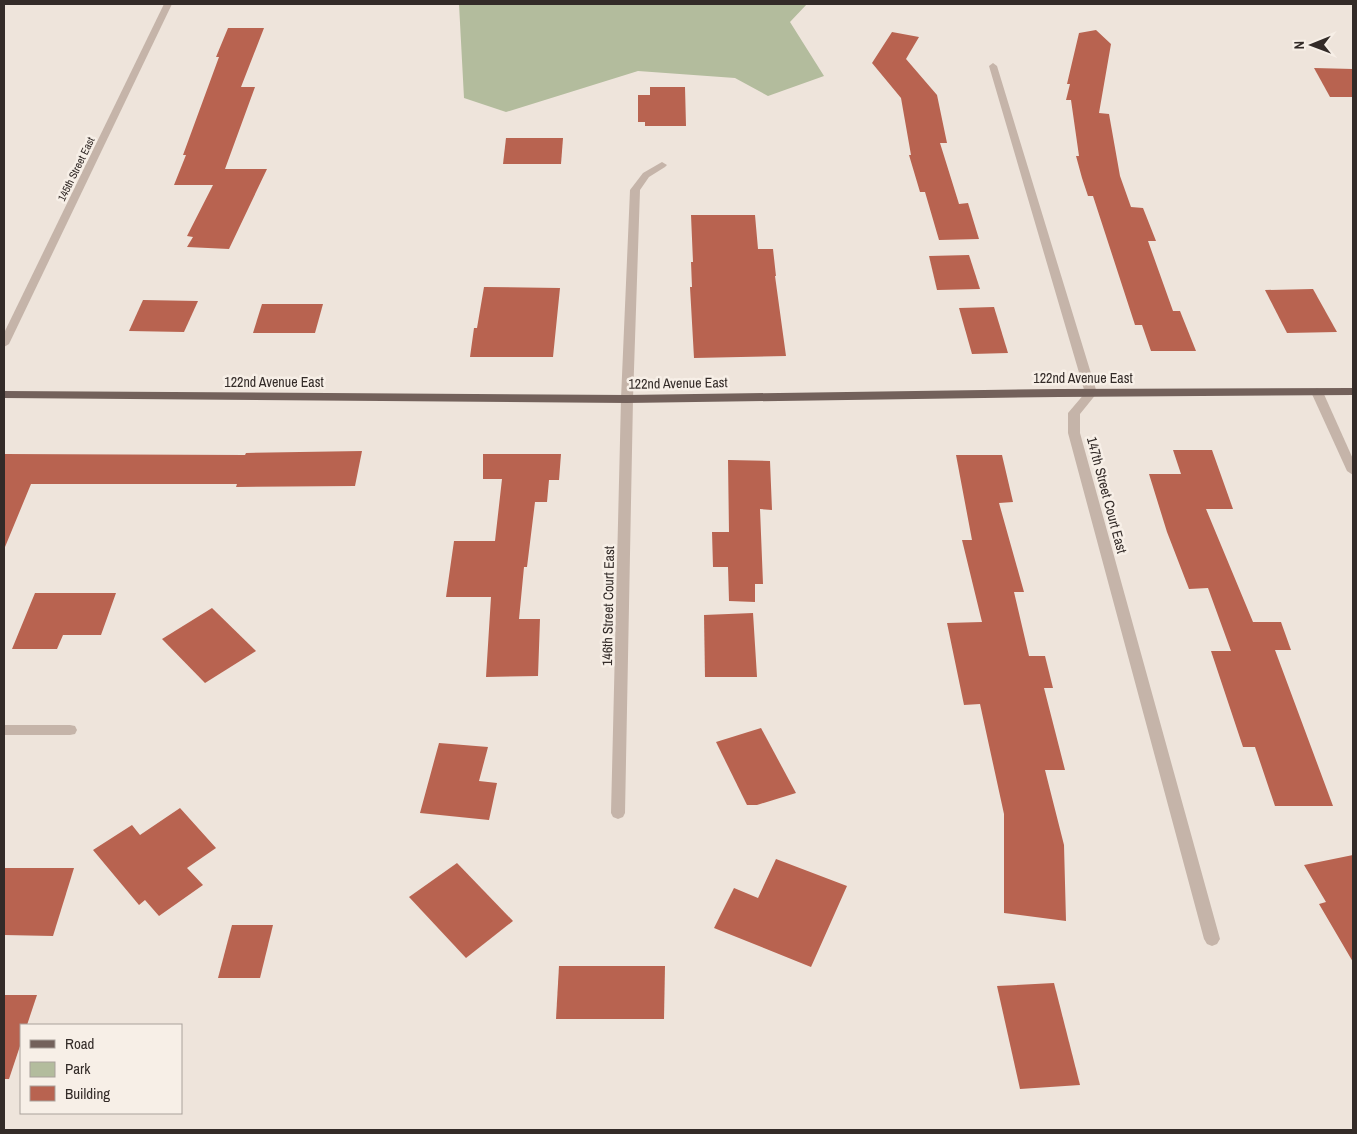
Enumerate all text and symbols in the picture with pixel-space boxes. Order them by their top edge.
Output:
north arrow [1287,20,1337,70]
text: N [1290,41,1308,50]
street label: 145th Street East [54,134,98,203]
street label: 122nd Avenue East [1033,369,1133,387]
street label: 122nd Avenue East [224,373,324,391]
street label: 122nd Avenue East [628,373,728,393]
street label: 147th Street Court East [1083,435,1131,555]
street label: 146th Street Court East [598,546,618,666]
legend [20,1024,182,1114]
text: Road [65,1033,94,1054]
text: Park [65,1058,91,1079]
text: Building [65,1083,110,1104]

